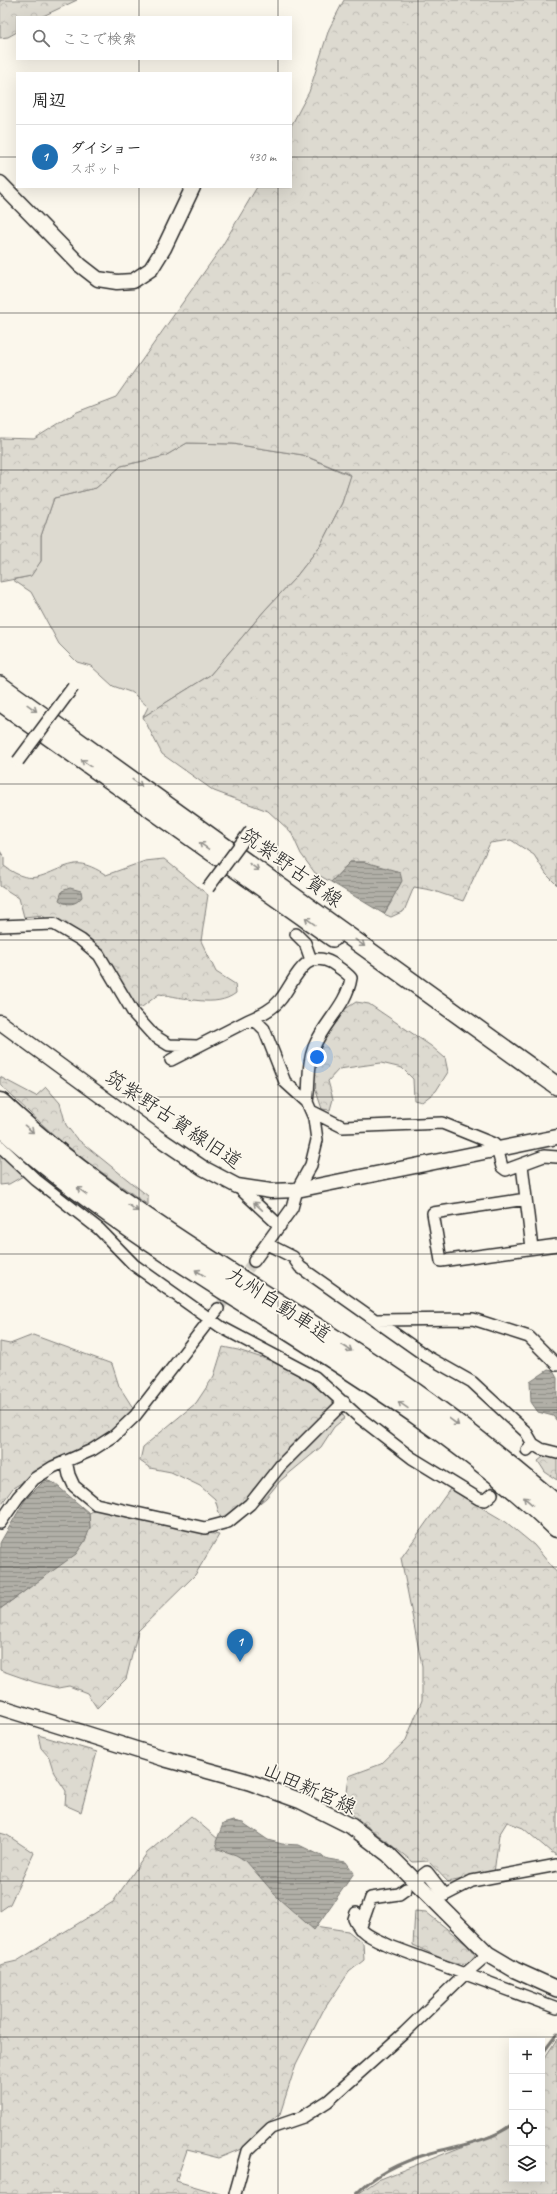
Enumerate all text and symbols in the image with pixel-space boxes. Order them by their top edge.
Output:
search box [16,16,292,60]
icon: search [30,27,52,49]
text: ここで検索 [62,30,137,49]
text: 周辺 [32,90,66,111]
text: ダイショー [70,139,141,158]
text: 1 [42,149,48,165]
text: 430 m [248,149,276,165]
text: スポット [70,161,122,177]
one-way arrow [26,704,37,712]
one-way arrow [81,759,92,767]
one-way arrow [132,779,143,787]
street label: 筑紫野古賀線 [236,822,348,913]
one-way arrow [198,842,209,850]
one-way arrow [249,863,260,871]
one-way arrow [304,917,315,925]
one-way arrow [354,939,365,947]
your location [307,1047,327,1067]
street label: 筑紫野古賀線旧道 [100,1064,247,1175]
one-way arrow [24,1125,35,1133]
one-way arrow [76,1187,87,1195]
one-way arrow [254,1202,264,1211]
one-way arrow [127,1204,138,1212]
street label: 九州自動車道 [222,1261,336,1348]
one-way arrow [194,1268,206,1276]
one-way arrow [341,1344,352,1352]
one-way arrow [398,1401,409,1409]
one-way arrow [448,1418,459,1426]
one-way arrow [523,1497,533,1506]
pin: 1 [227,1629,253,1662]
street label: 山田新宮線 [259,1757,361,1820]
map controls [509,2038,545,2182]
button: + [509,2038,545,2074]
button: − [509,2074,545,2110]
button: locate [509,2110,545,2146]
button: layers [509,2146,545,2182]

